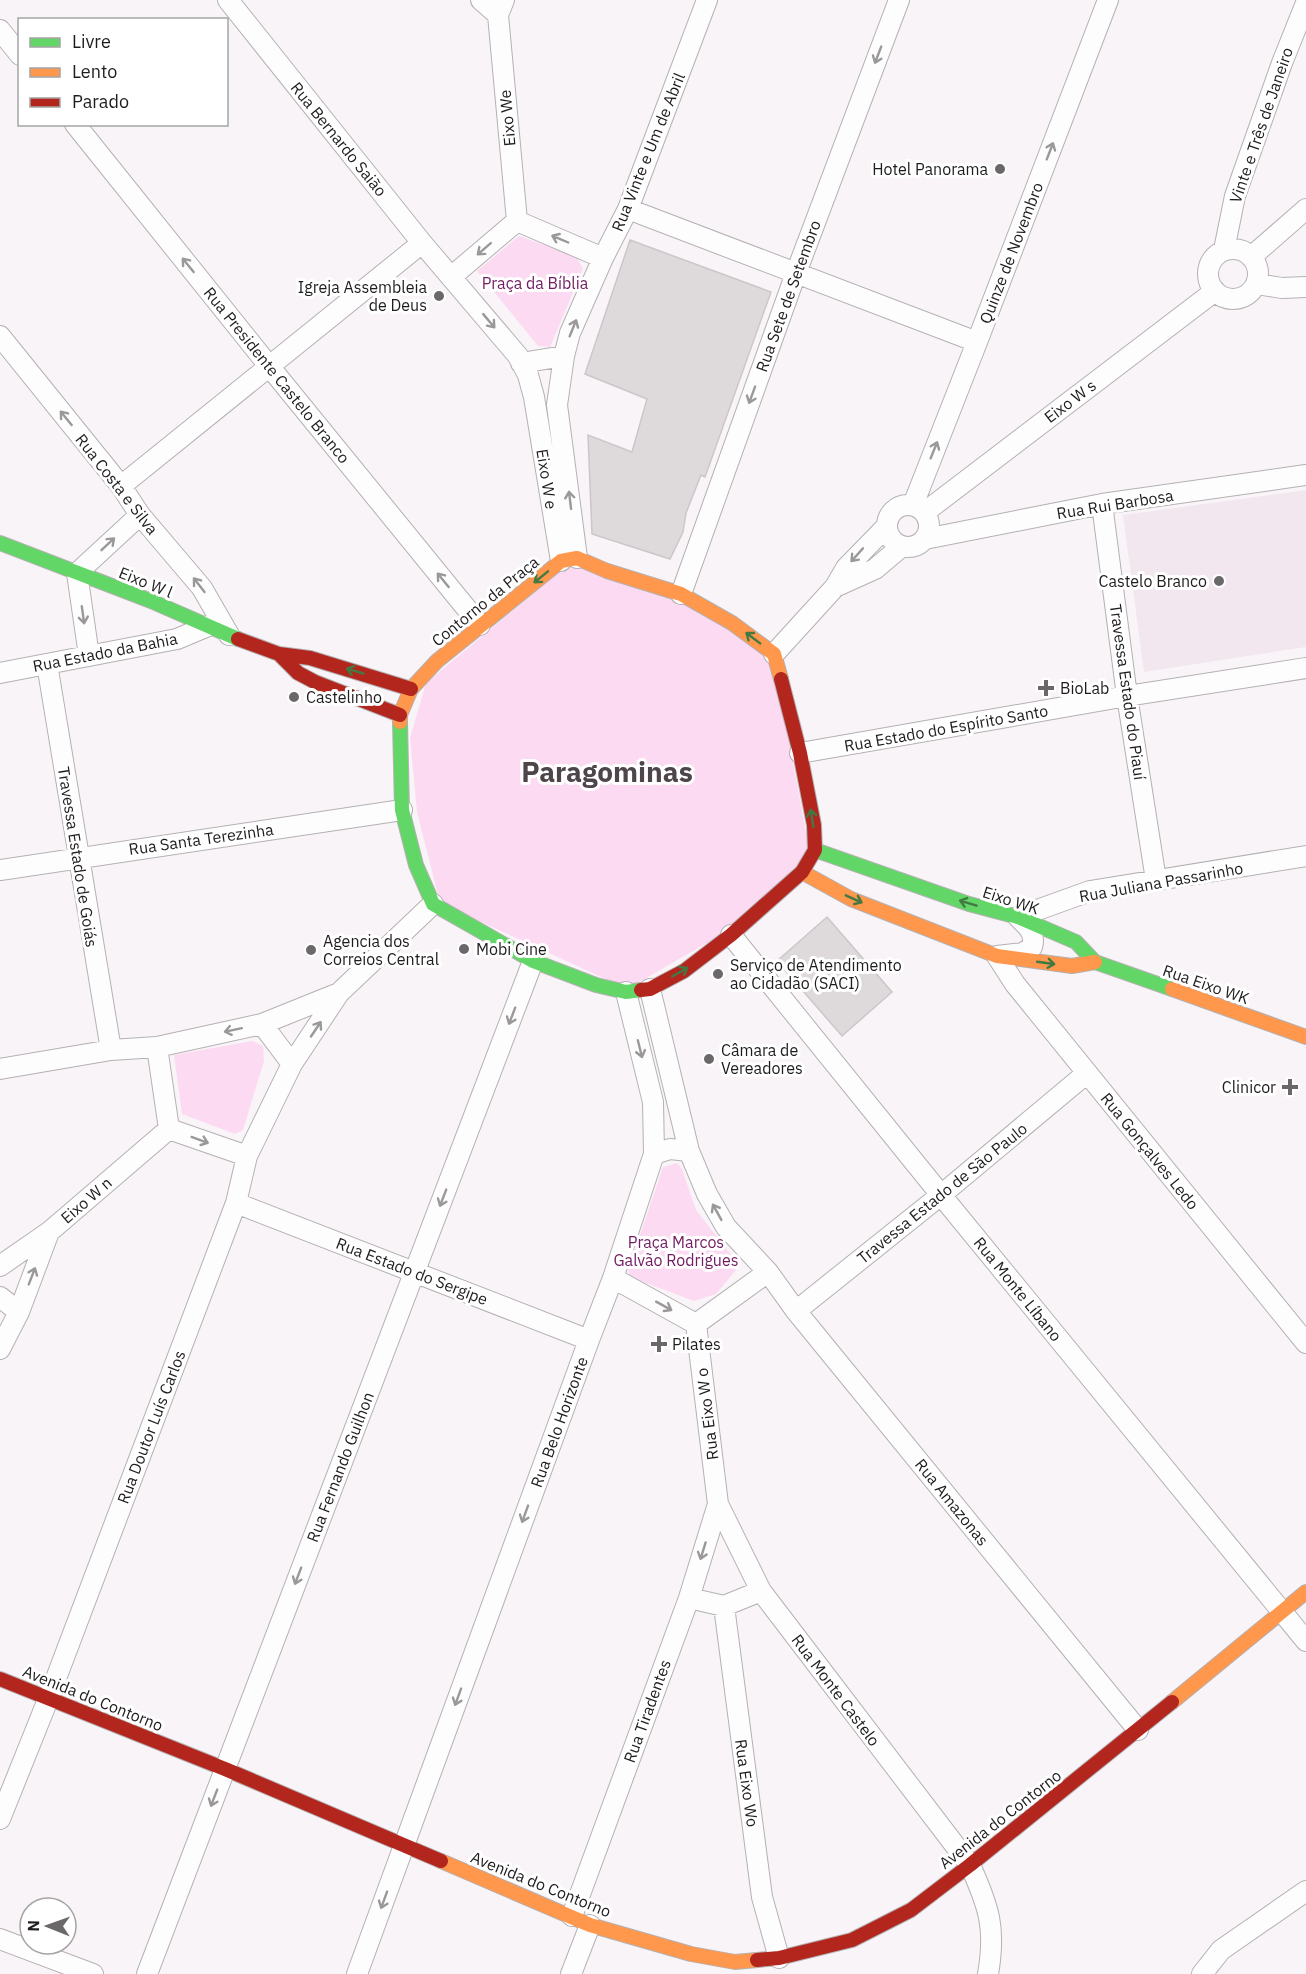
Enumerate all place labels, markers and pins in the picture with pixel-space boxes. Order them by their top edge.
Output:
place label: Hotel Panorama [872,159,988,179]
marker: Hotel Panorama [993,162,1007,176]
place label: Igreja Assembleia de Deus [298,277,427,315]
marker: Igreja Assembleia de Deus [432,289,446,303]
place label: Castelo Branco [1099,571,1207,591]
marker: Castelo Branco [1212,574,1226,588]
place label: BioLab [1060,678,1109,698]
marker: BioLab [1037,679,1055,697]
place label: Castelinho [306,687,382,707]
marker: Castelinho [287,690,301,704]
place label: Agencia dos Correios Central [323,931,439,969]
place label: Mobi Cine [476,939,547,959]
marker: Mobi Cine [457,942,471,956]
marker: Agencia dos Correios Central [304,943,318,957]
place label: Serviço de Atendimento ao Cidadão (SACI) [730,955,902,993]
marker: Serviço de Atendimento ao Cidadão (SACI) [711,967,725,981]
place label: Câmara de Vereadores [721,1040,803,1078]
marker: Câmara de Vereadores [702,1052,716,1066]
place label: Clinicor [1222,1077,1276,1097]
marker: Clinicor [1281,1078,1299,1096]
place label: Pilates [672,1334,721,1354]
marker: Pilates [650,1335,668,1353]

